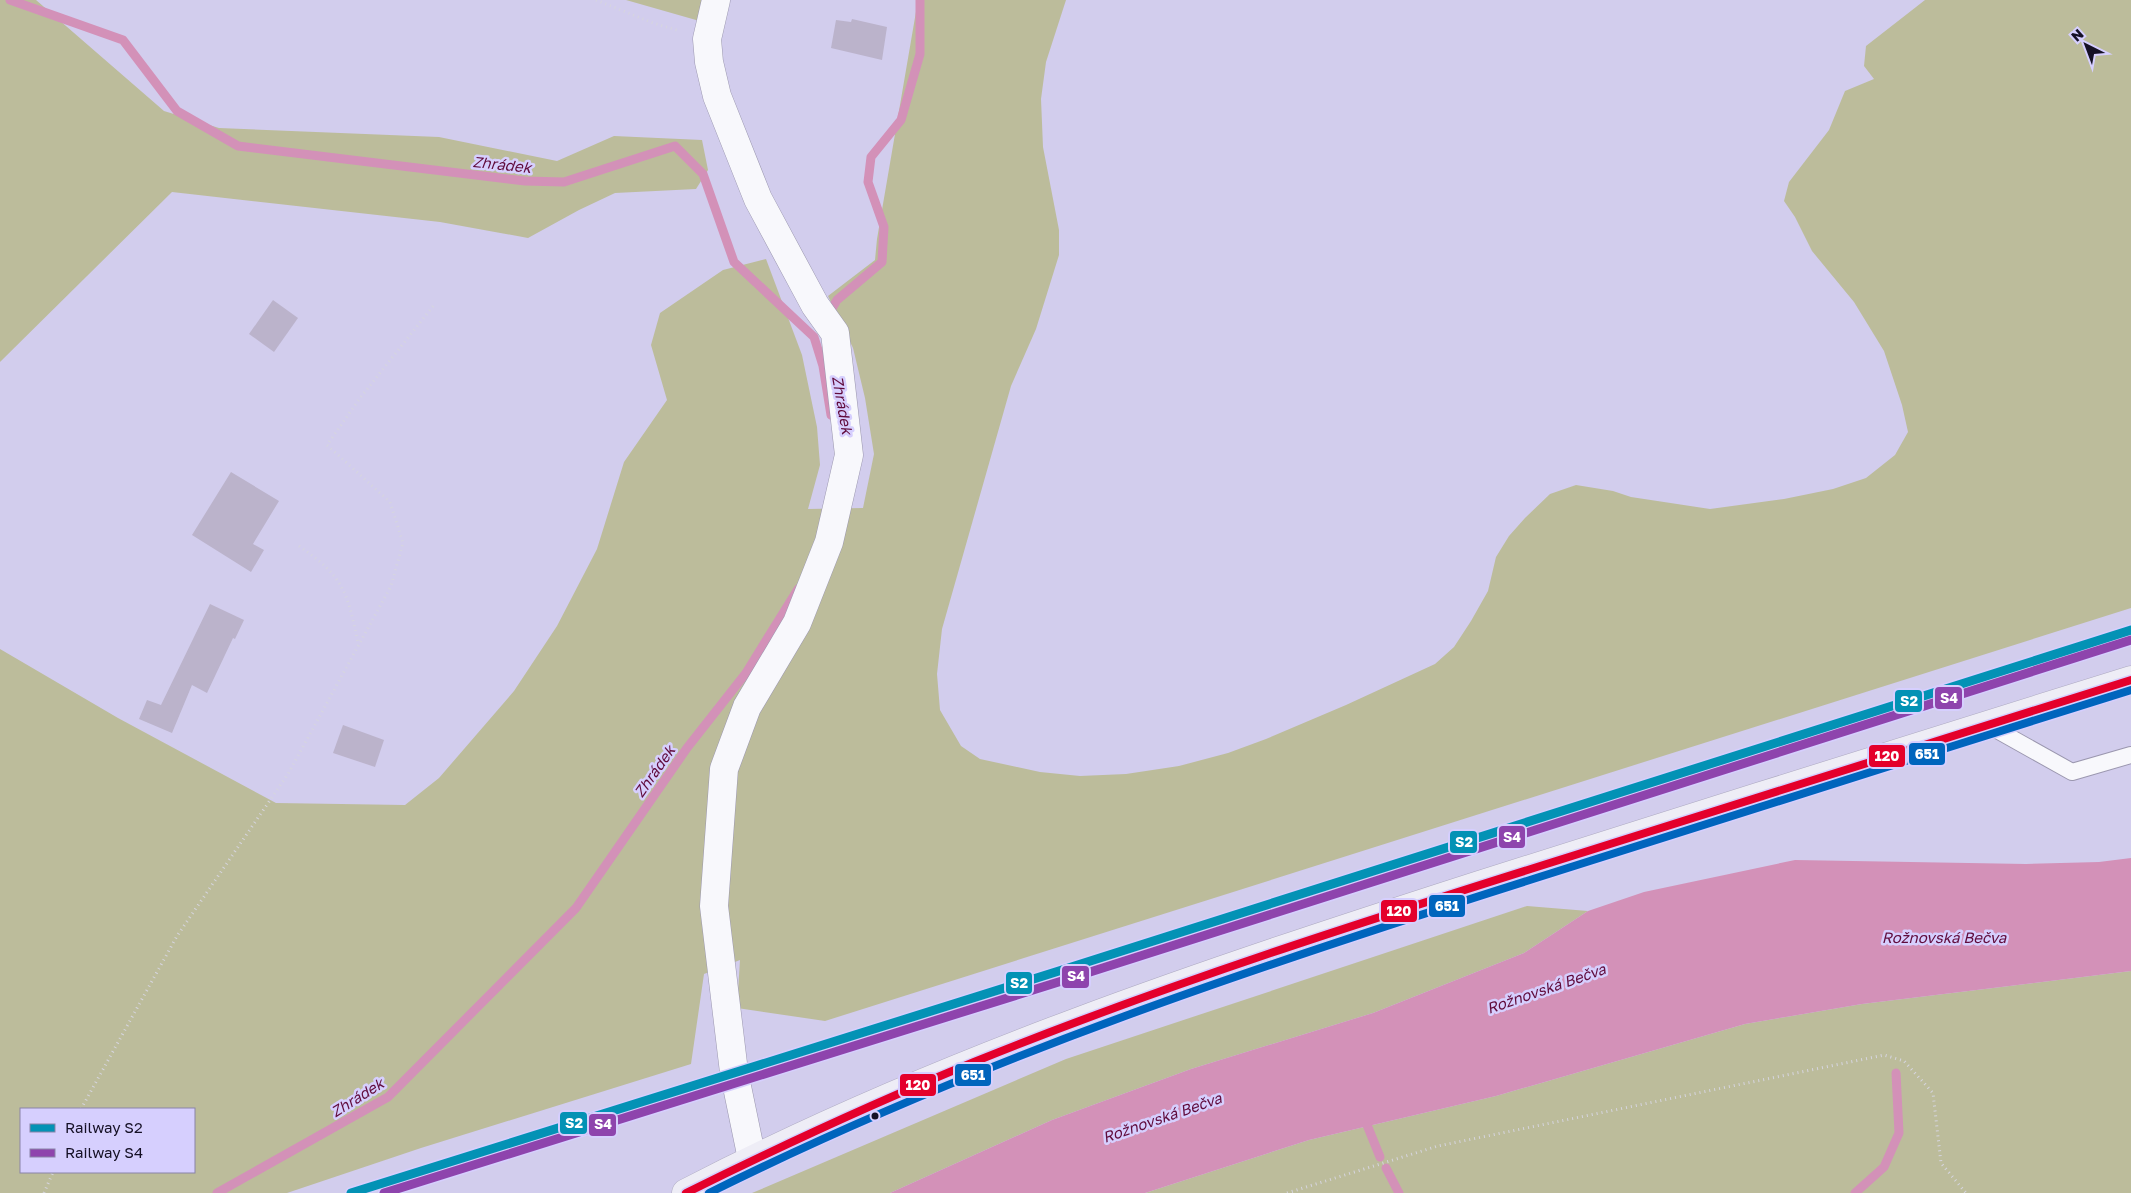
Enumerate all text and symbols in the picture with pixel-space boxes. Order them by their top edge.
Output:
north arrow [2061,20,2111,70]
text: N [2067,25,2087,45]
water label: Zhrádek [472,152,534,176]
water label: Zhrádek [829,374,857,437]
line badge: S4 [1934,686,1963,710]
line badge: S2 [1894,689,1923,713]
text: S4 [1940,689,1958,706]
text: S2 [1900,692,1918,709]
water label: Zhrádek [630,741,679,800]
line badge: 651 [1908,742,1946,766]
line badge: 120 [1868,744,1906,768]
text: 651 [1915,745,1939,762]
text: 120 [1875,747,1899,764]
line badge: S4 [1498,825,1526,849]
text: S4 [1503,828,1521,845]
line badge: S2 [1449,830,1478,854]
text: S2 [1455,833,1473,850]
line badge: 651 [1428,894,1466,918]
text: 651 [1435,897,1459,914]
line badge: 120 [1380,899,1418,923]
text: 120 [1387,902,1411,919]
water label: Rožnovská Bečva [1882,928,2007,946]
water label: Rožnovská Bečva [1484,959,1608,1017]
line badge: S4 [1061,965,1090,989]
text: S4 [1067,967,1085,984]
line badge: S2 [1005,971,1033,995]
text: S2 [1010,974,1028,991]
line badge: 651 [954,1063,992,1087]
text: 651 [961,1066,985,1083]
water label: Zhrádek [327,1073,388,1120]
line badge: 120 [899,1073,937,1097]
text: 120 [906,1076,930,1093]
water label: Rožnovská Bečva [1100,1088,1224,1146]
legend [20,1108,195,1173]
line badge: S2 [559,1111,588,1135]
unlabelled marker [870,1111,880,1121]
line badge: S4 [588,1113,617,1137]
text: S2 [565,1114,583,1131]
text: S4 [594,1115,612,1132]
text: Railway S2 [65,1118,143,1136]
text: Railway S4 [65,1143,143,1161]

